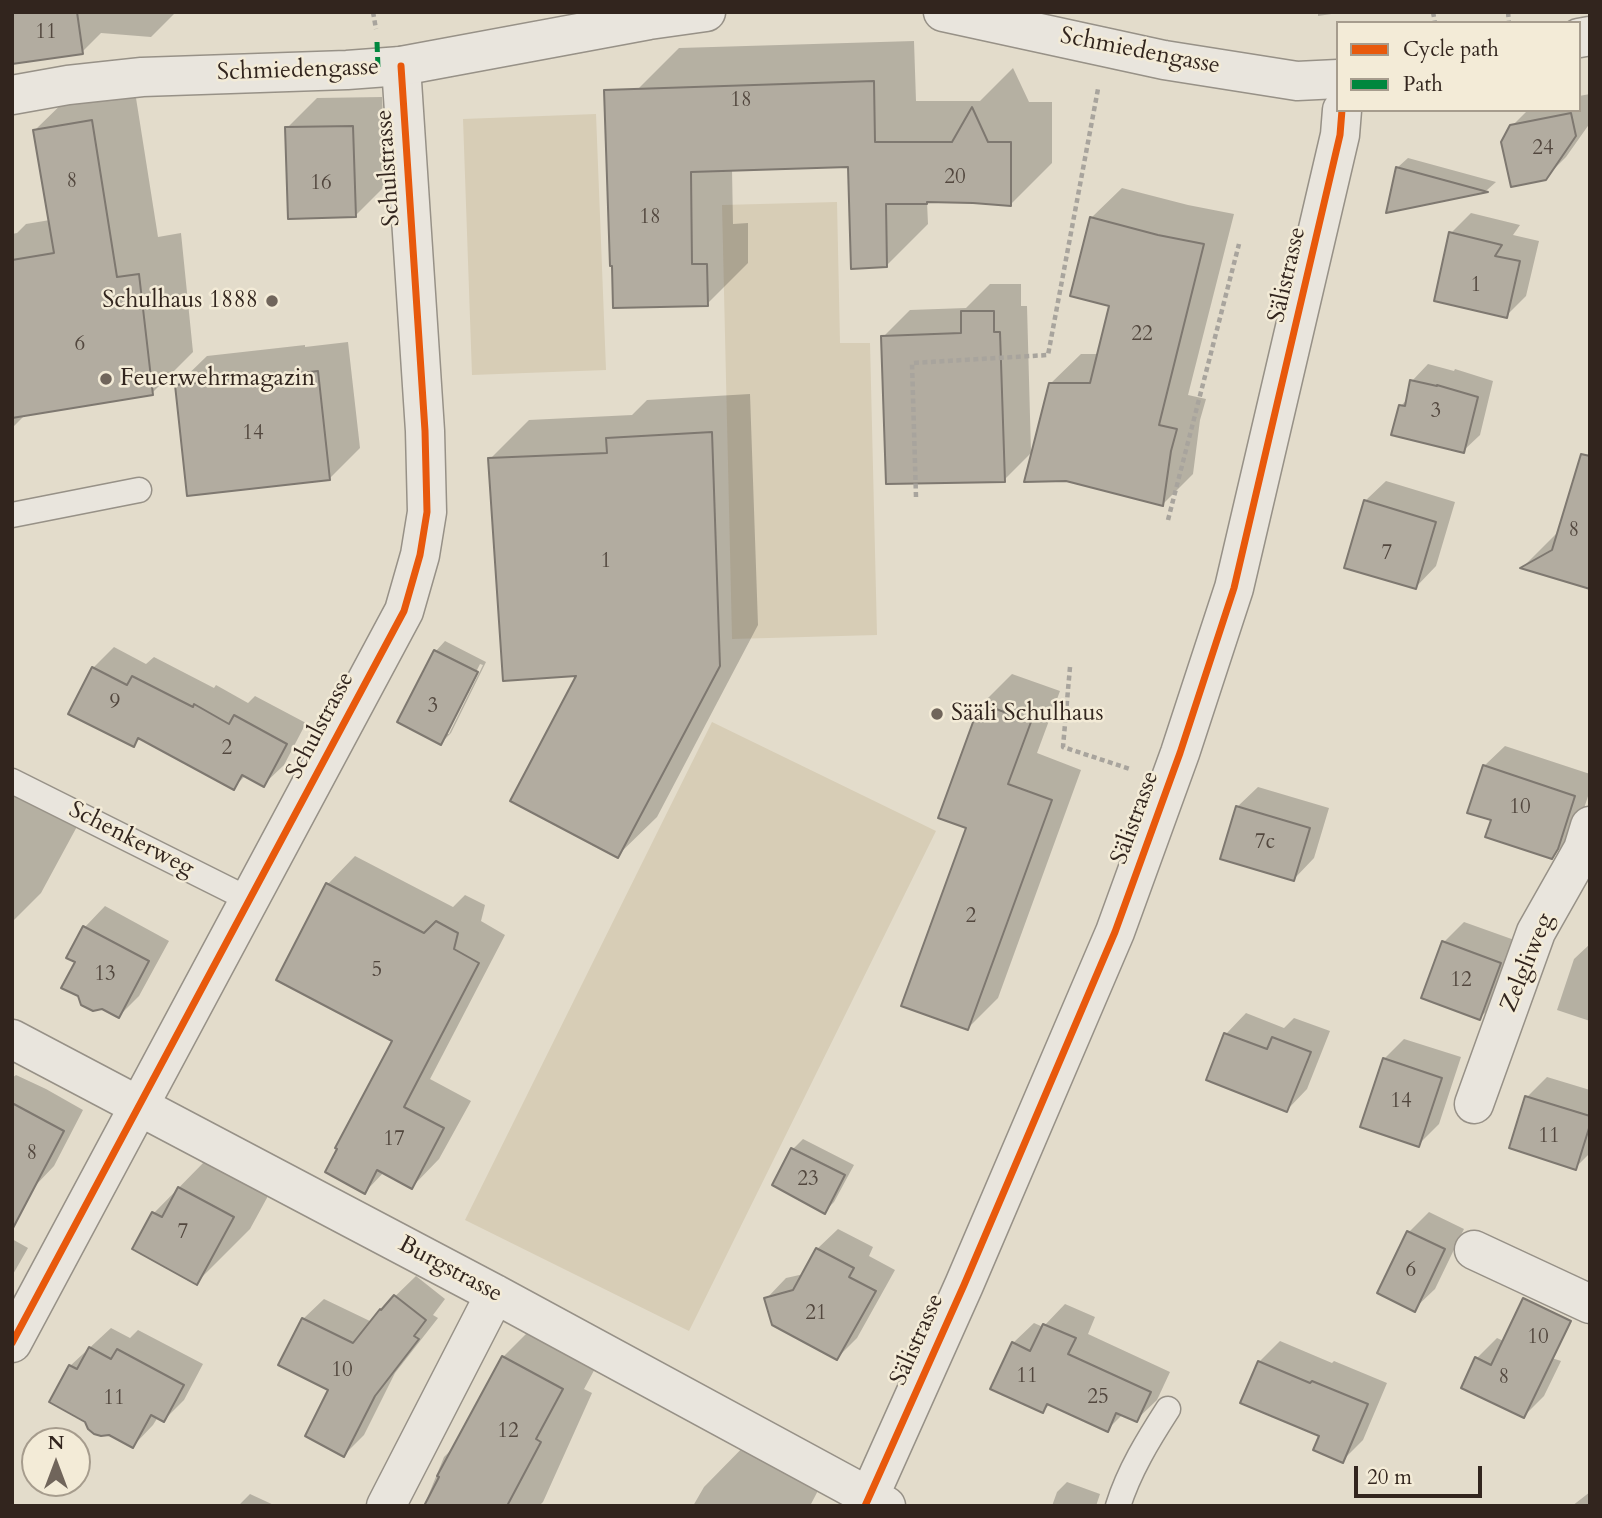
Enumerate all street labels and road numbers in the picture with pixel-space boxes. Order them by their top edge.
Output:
street label: Schmiedengasse [1058,22,1222,82]
street label: Schmiedengasse [216,54,380,88]
street label: Schulstrasse [371,109,407,227]
street label: Sälistrasse [1263,224,1313,326]
street label: Schulstrasse [281,668,361,784]
street label: Sälistrasse [1106,767,1166,869]
street label: Schenkerweg [64,796,198,884]
street label: Zelgliweg [1495,909,1561,1017]
street label: Burgstrasse [393,1231,507,1309]
street label: Sälistrasse [885,1290,951,1390]

